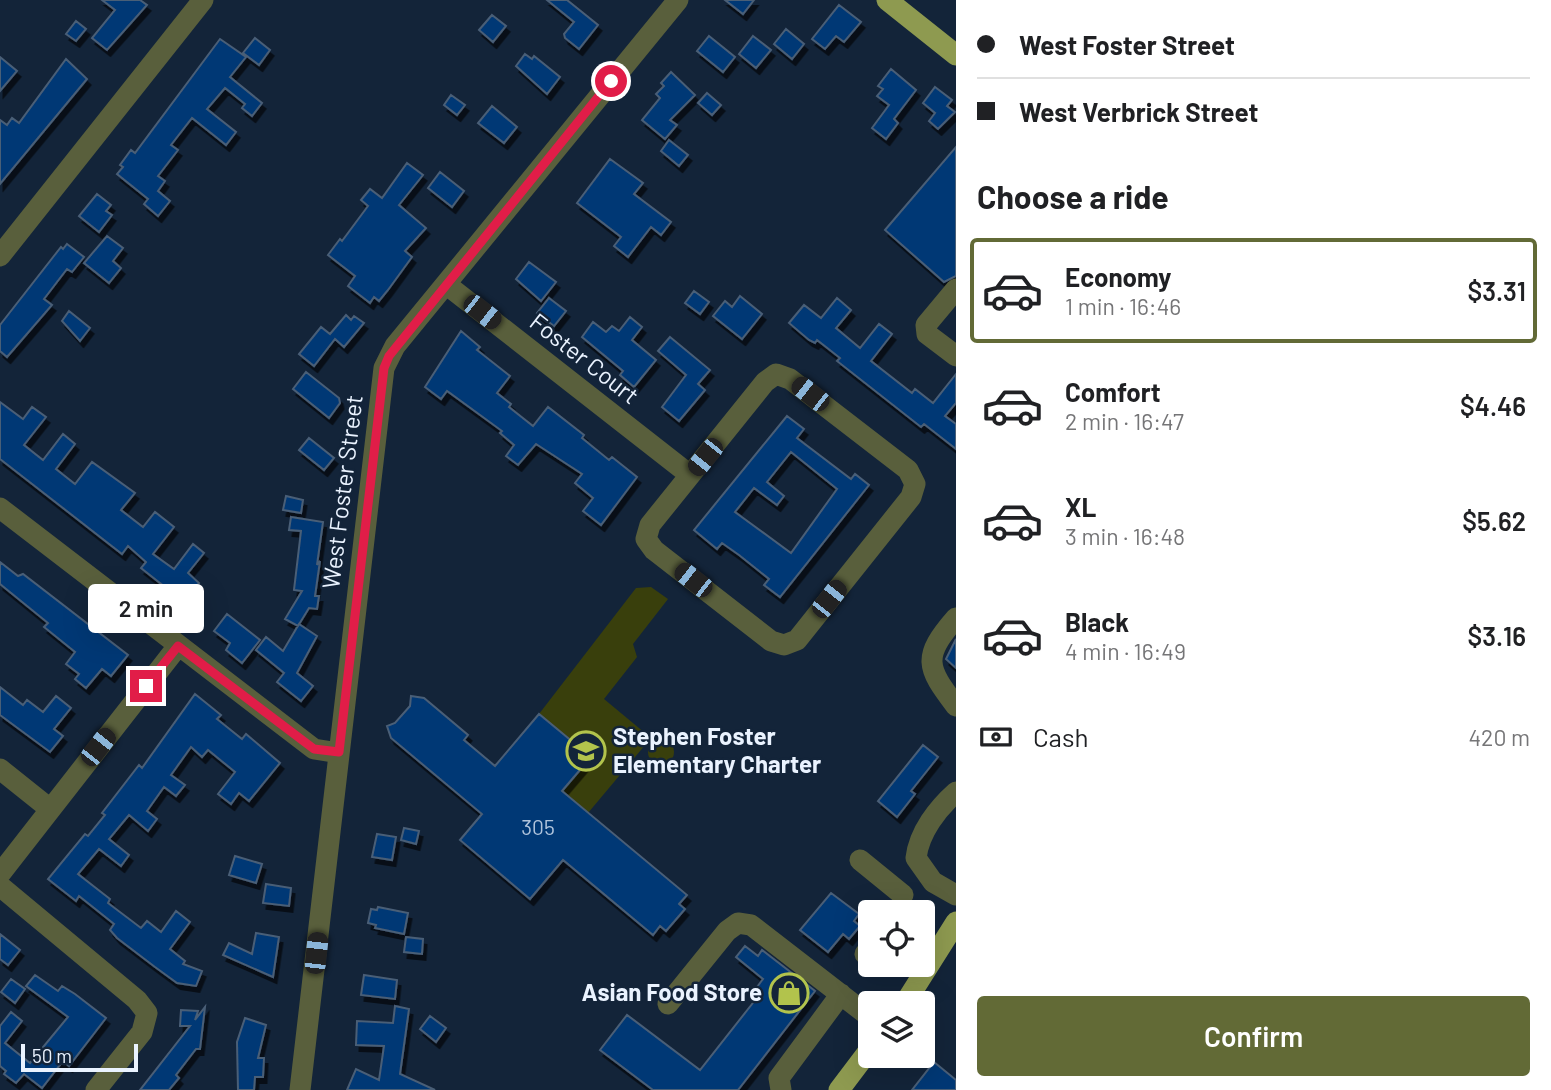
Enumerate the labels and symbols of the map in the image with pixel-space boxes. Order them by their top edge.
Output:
route start [595,65,627,97]
car [459,291,506,333]
street label: Foster Court [525,306,645,409]
car [787,373,834,415]
street label: West Foster Street [315,393,368,590]
car [684,434,727,480]
car [670,559,717,601]
car [808,576,851,622]
callout: 2 min [88,584,204,634]
route end [130,670,162,702]
place label: Stephen Foster Elementary Charter [613,721,821,778]
car [77,724,120,770]
school or university icon: Stephen Foster Elementary Charter [565,730,607,772]
house number: 305 [521,814,555,839]
car [304,931,329,975]
shop icon: Asian Food Store [768,972,810,1014]
place label: Asian Food Store [581,977,762,1006]
scale bar [21,1041,138,1073]

